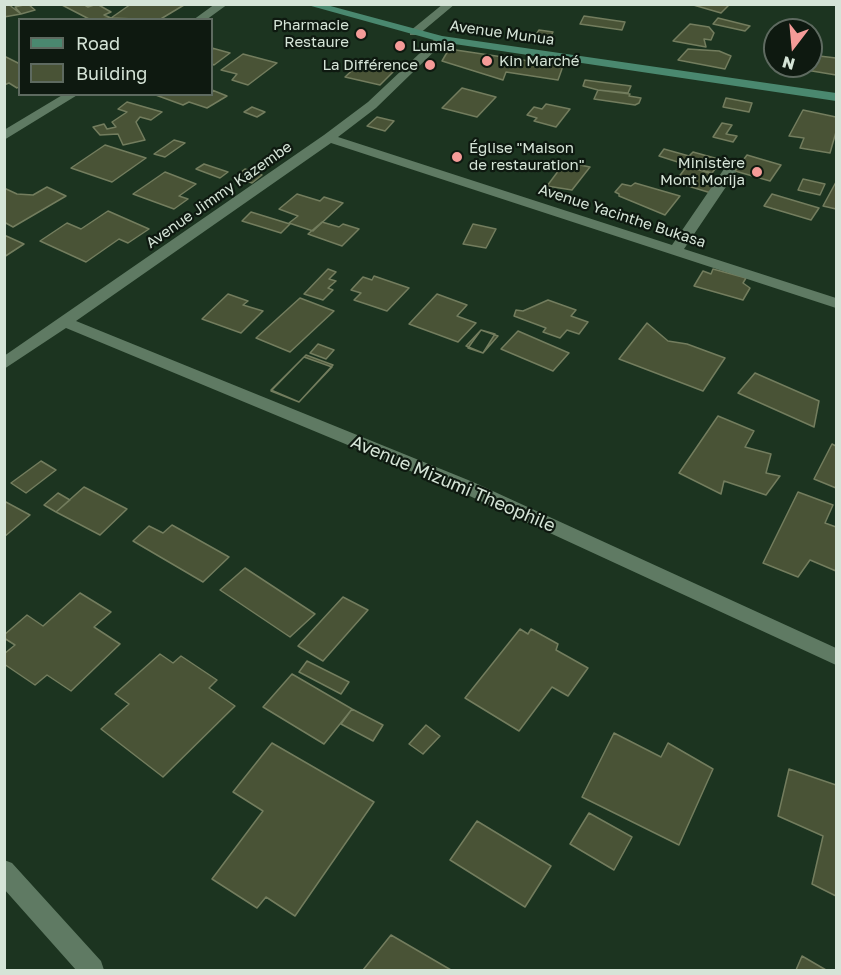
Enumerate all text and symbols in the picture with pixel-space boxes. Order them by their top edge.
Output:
place label: Pharmacie Restaure [273,16,349,51]
street label: Avenue Munua [449,17,555,49]
legend [18,18,213,96]
north arrow [763,18,823,78]
marker: Pharmacie Restaure [354,27,368,41]
text: Road [76,32,120,54]
place label: Lumia [412,37,455,55]
marker: Lumia [393,39,407,53]
place label: Kin Marché [499,52,580,70]
text: N [780,52,797,75]
marker: Kin Marché [480,54,494,68]
place label: La Différence [322,56,418,74]
marker: La Différence [423,58,437,72]
text: Building [76,62,147,84]
street label: Avenue Jimmy Kazembe [143,138,295,252]
place label: Église "Maison de restauration" [469,139,585,174]
marker: Église "Maison de restauration" [450,150,464,164]
place label: Ministère Mont Morija [660,154,745,189]
marker: Ministère Mont Morija [750,165,764,179]
street label: Avenue Yacinthe Bukasa [536,180,708,252]
street label: Avenue Mizumi Theophile [347,431,559,537]

